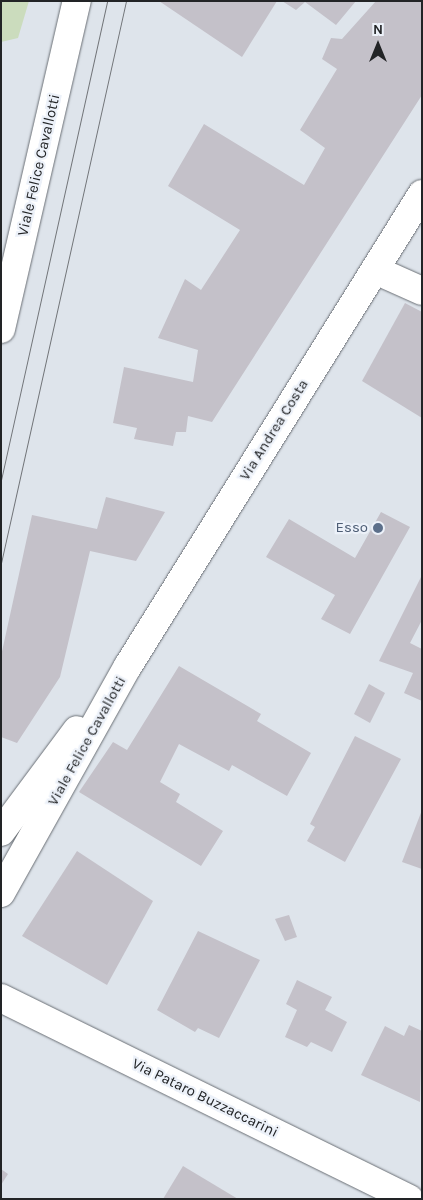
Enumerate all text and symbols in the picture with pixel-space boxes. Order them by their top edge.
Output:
north arrow [353,20,403,70]
text: N [373,21,383,38]
street label: Viale Felice Cavallotti [14,92,64,238]
street label: Via Andrea Costa [236,376,312,484]
place label: Esso [336,519,368,537]
marker: Esso [372,522,384,534]
street label: Viale Felice Cavallotti [44,673,130,809]
street label: Via Pataro Buzzaccarini [129,1055,281,1141]

